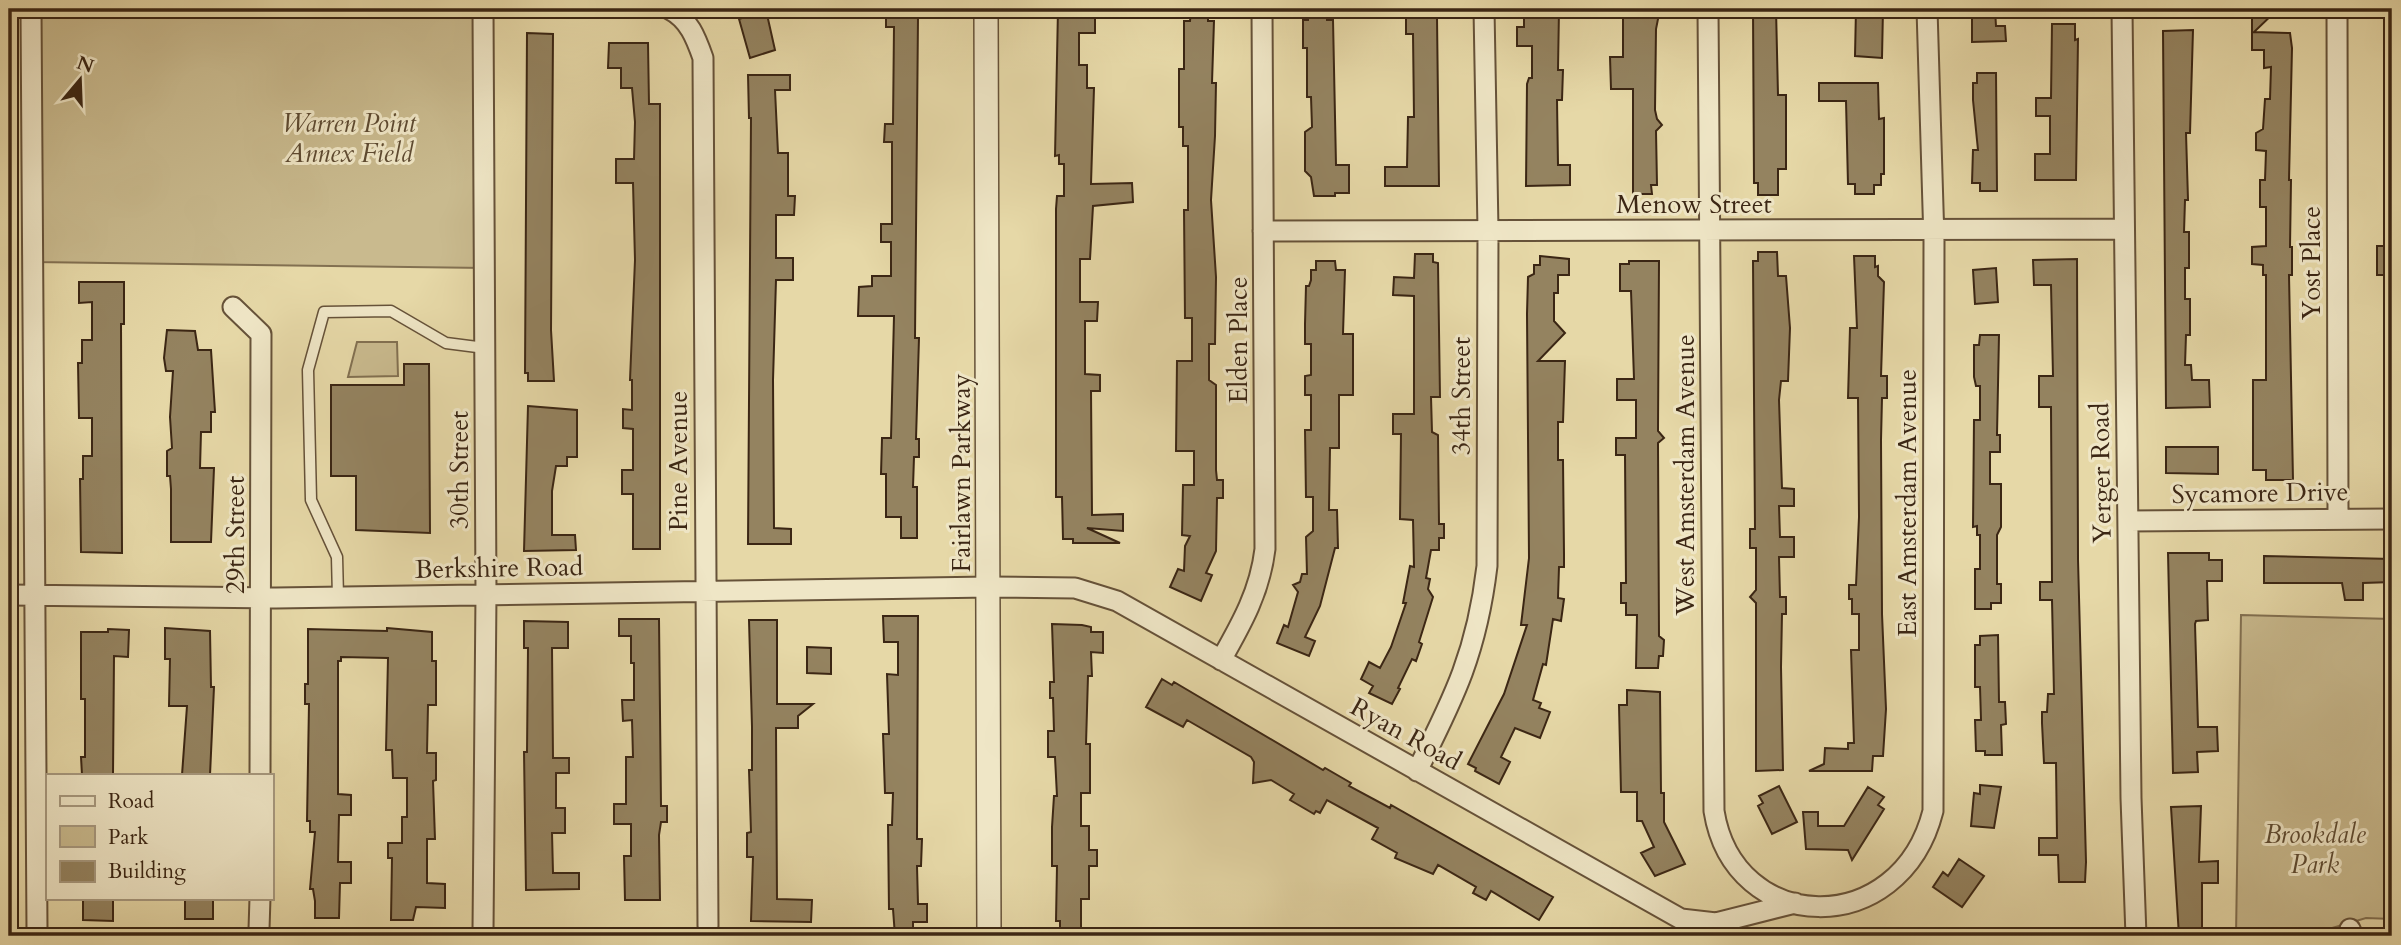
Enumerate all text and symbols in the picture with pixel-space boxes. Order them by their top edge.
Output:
north arrow [46,46,116,116]
text: N [73,50,98,80]
park label: Warren Point Annex Field [282,106,417,171]
street label: Menow Street [1616,187,1772,222]
street label: Yost Place [2294,206,2329,320]
street label: Elden Place [1221,277,1256,403]
street label: West Amsterdam Avenue [1668,334,1703,617]
street label: 34th Street [1444,337,1479,455]
street label: East Amsterdam Avenue [1890,369,1925,637]
street label: Fairlawn Parkway [944,373,979,573]
street label: Pine Avenue [661,391,696,531]
street label: Yerger Road [2082,402,2120,544]
street label: 30th Street [442,411,477,529]
street label: Sycamore Drive [2171,474,2349,512]
street label: 29th Street [218,476,253,594]
street label: Berkshire Road [414,549,584,587]
street label: Ryan Road [1344,689,1468,779]
legend [46,774,273,900]
text: Road [108,787,154,816]
park label: Brookdale Park [2264,817,2367,882]
text: Park [108,823,149,852]
text: Building [108,857,186,886]

